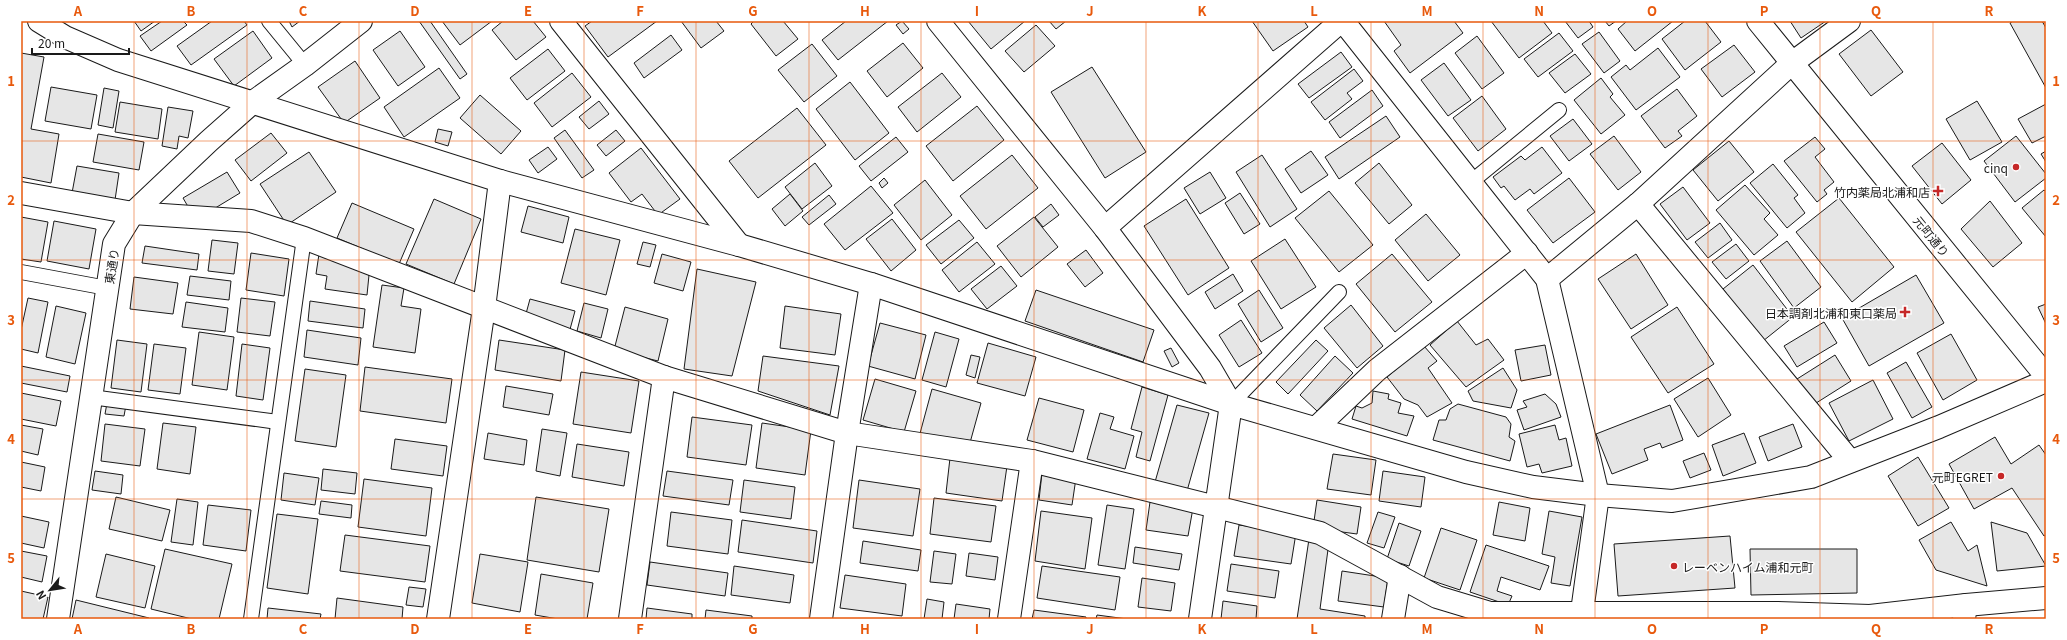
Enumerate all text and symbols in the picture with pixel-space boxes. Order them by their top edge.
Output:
text: A [73,1,83,20]
text: B [187,1,196,20]
text: C [299,1,308,20]
text: D [410,1,420,20]
text: E [524,1,532,20]
text: F [636,1,644,20]
text: G [748,1,758,20]
text: H [860,1,870,20]
text: I [975,1,979,20]
text: J [1086,1,1094,20]
text: K [1198,1,1207,20]
text: L [1310,1,1318,20]
text: M [1421,1,1433,20]
text: N [1534,1,1544,20]
text: O [1647,1,1657,20]
text: P [1760,1,1769,20]
text: Q [1871,1,1881,20]
text: R [1985,1,1994,20]
scale bar [32,30,129,56]
text: 20 m [38,34,65,51]
text: 1 [7,71,15,90]
text: 1 [2052,71,2060,90]
place label: cinq [1984,159,2008,176]
marker: cinq [2011,162,2021,172]
place label: 竹内薬局北浦和店 [1834,183,1930,200]
marker: 竹内薬局北浦和店 [1933,186,1943,196]
text: 2 [7,190,15,209]
text: 2 [2052,190,2060,209]
street label: 元町通り [1910,212,1954,260]
street label: 東通り [100,247,122,285]
place label: 日本調剤北浦和東口薬局 [1765,304,1897,321]
marker: 日本調剤北浦和東口薬局 [1900,307,1910,317]
text: 3 [7,310,15,329]
text: 3 [2052,310,2060,329]
text: 4 [7,429,15,448]
text: 4 [2052,429,2060,448]
place label: 元町EGRET [1932,468,1993,485]
marker: 元町EGRET [1996,471,2006,481]
text: 5 [7,548,15,567]
text: 5 [2052,548,2060,567]
place label: レーベンハイム浦和元町 [1682,558,1814,575]
marker: レーベンハイム浦和元町 [1669,561,1679,571]
north arrow [30,570,70,610]
text: N [31,588,49,603]
text: A [73,619,83,638]
text: B [187,619,196,638]
text: C [299,619,308,638]
text: D [410,619,420,638]
text: E [524,619,532,638]
text: F [636,619,644,638]
text: G [748,619,758,638]
text: H [860,619,870,638]
text: I [975,619,979,638]
text: J [1086,619,1094,638]
text: K [1198,619,1207,638]
text: L [1310,619,1318,638]
text: M [1421,619,1433,638]
text: N [1534,619,1544,638]
text: O [1647,619,1657,638]
text: P [1760,619,1769,638]
text: Q [1871,619,1881,638]
text: R [1985,619,1994,638]

